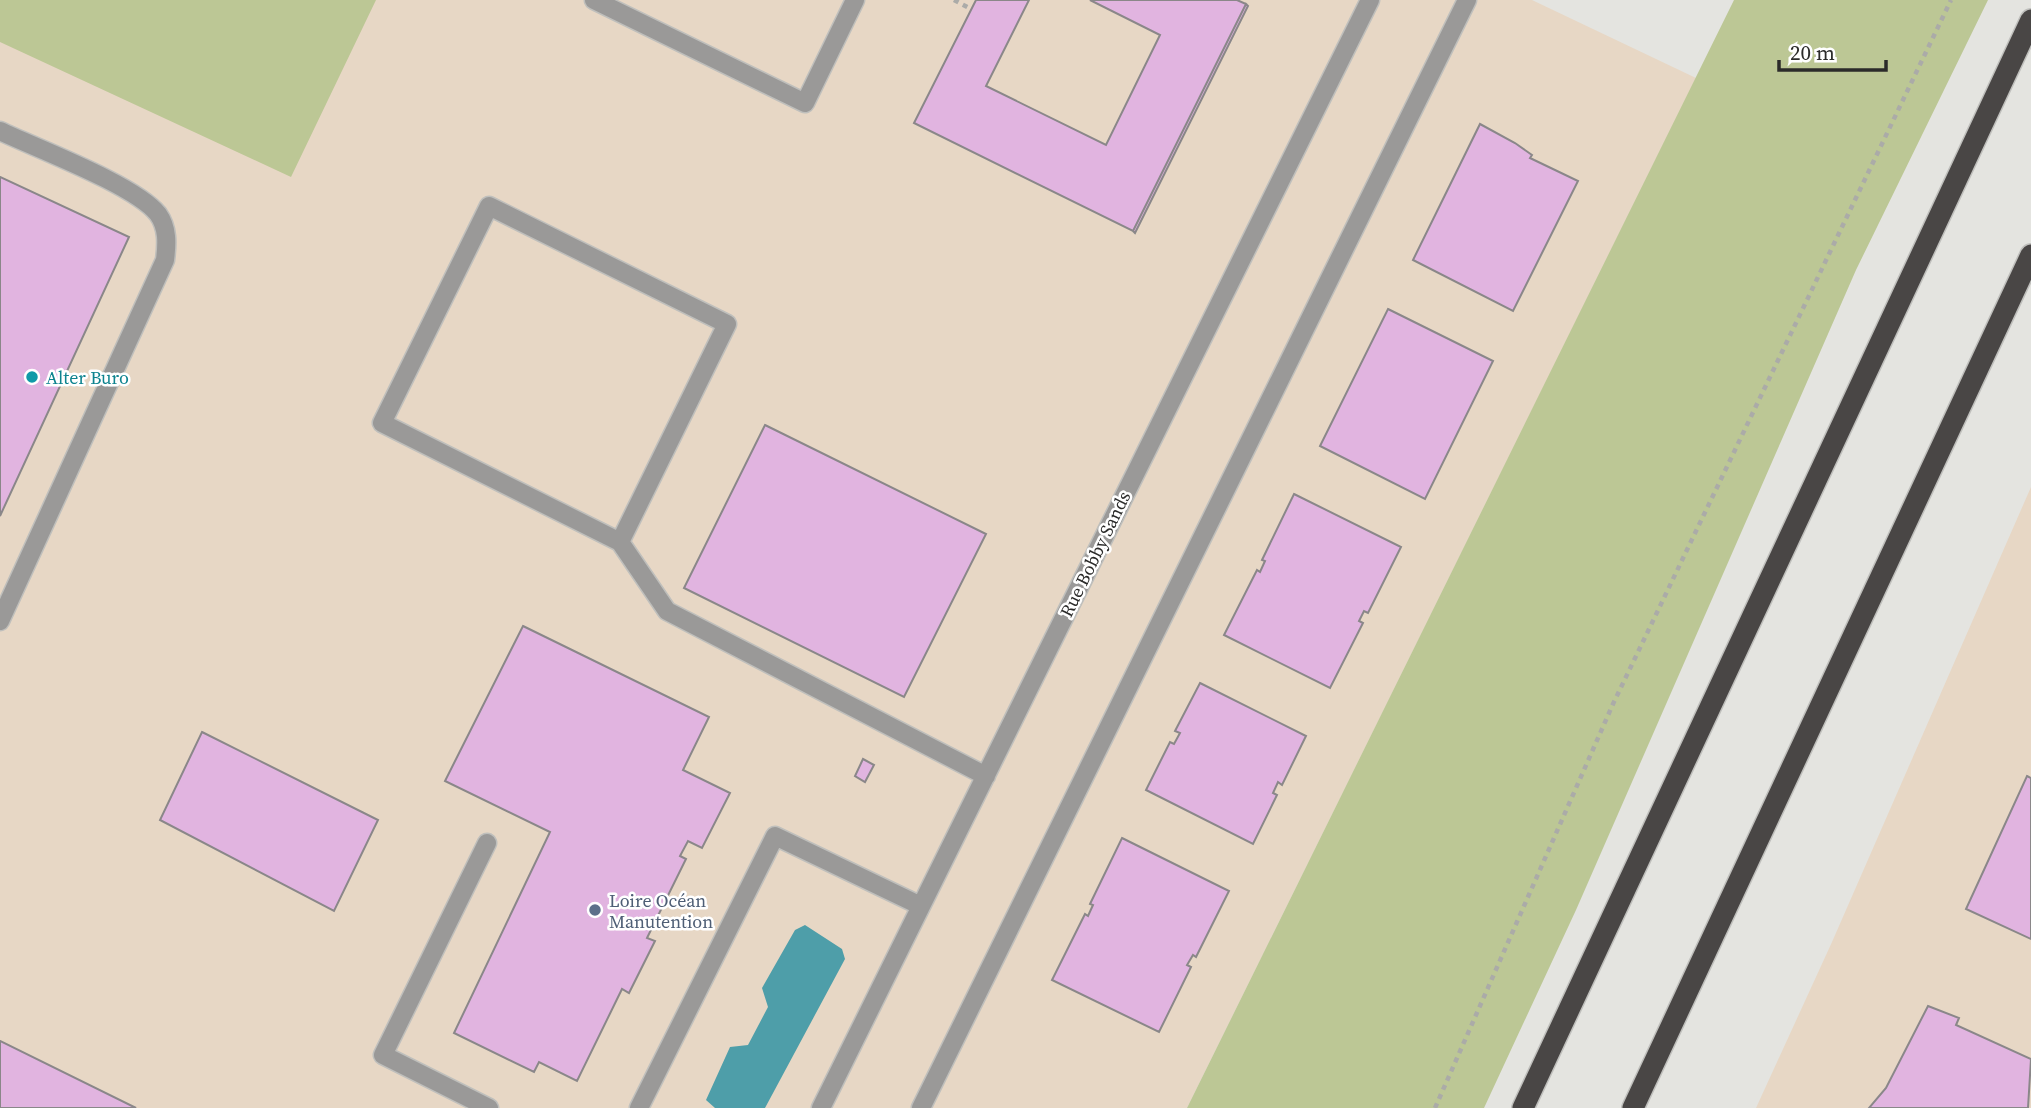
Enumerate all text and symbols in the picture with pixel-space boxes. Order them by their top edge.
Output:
scale bar [1779,28,1886,72]
text: 20 m [1790,38,1835,67]
place label: Alter Buro [46,365,129,390]
marker: Alter Buro [24,369,40,385]
street label: Rue Bobby Sands [1054,487,1136,621]
place label: Loire Océan Manutention [609,888,713,934]
marker: Loire Océan Manutention [587,902,603,918]

